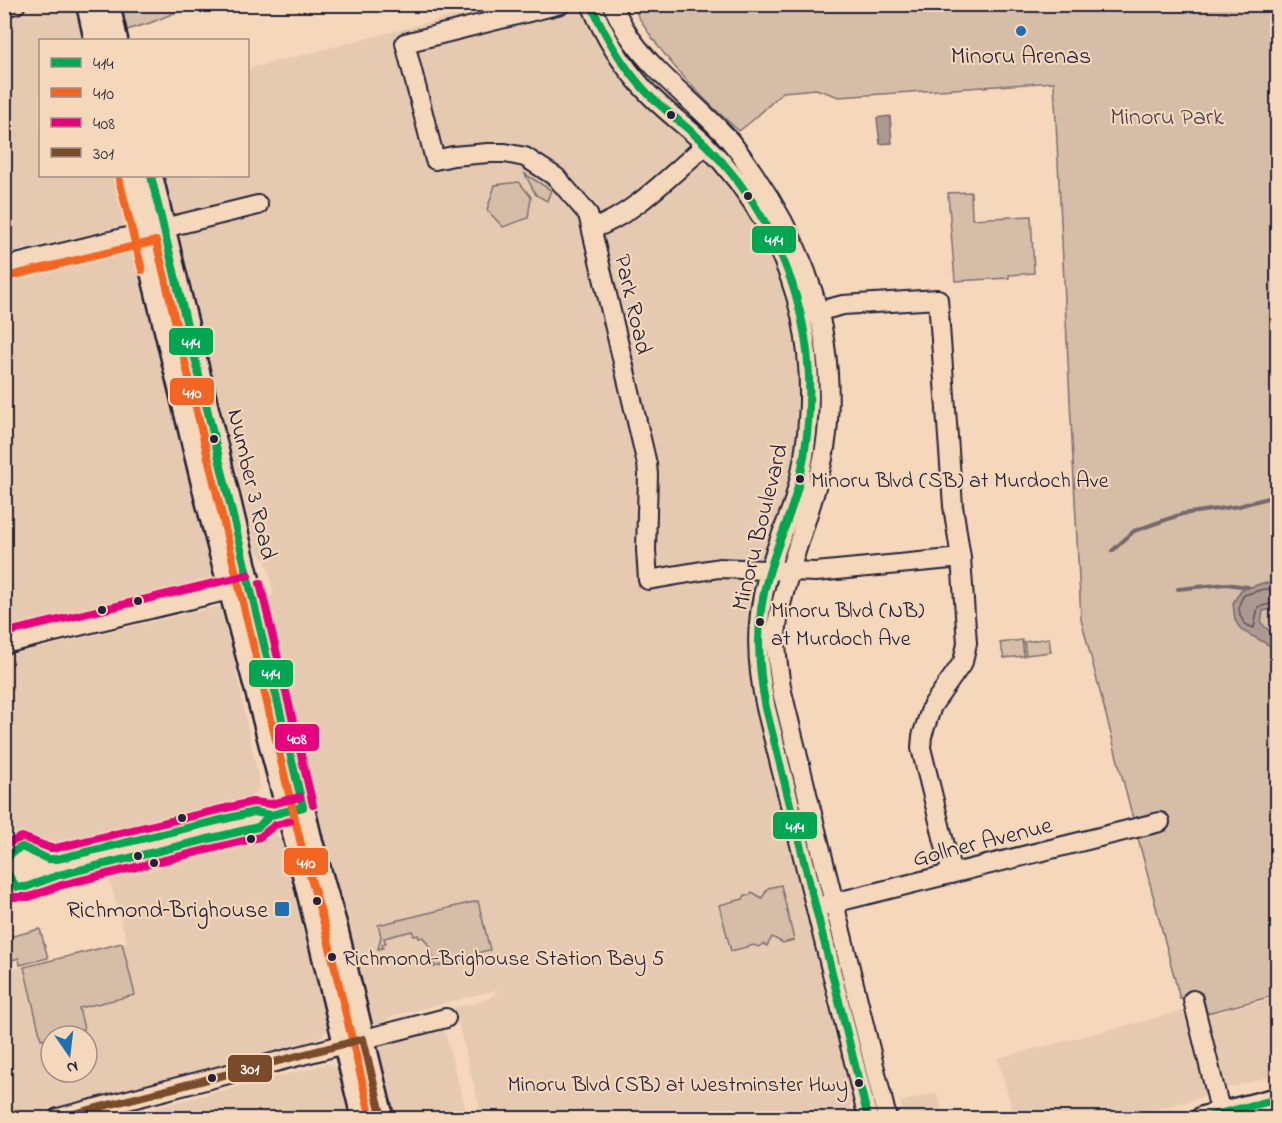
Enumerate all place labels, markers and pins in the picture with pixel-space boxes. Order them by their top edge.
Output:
marker: Minoru Arenas [1014,24,1028,38]
place label: Minoru Arenas [951,40,1091,75]
unlabelled marker [665,109,677,121]
unlabelled marker [742,190,754,202]
unlabelled marker [208,433,220,445]
place label: Minoru Blvd (SB) at Murdoch Ave [811,466,1109,498]
marker: Minoru Blvd (SB) at Murdoch Ave [794,473,806,485]
unlabelled marker [132,595,144,607]
place label: Minoru Blvd (NB) at Murdoch Ave [771,596,924,656]
unlabelled marker [96,604,108,616]
marker: Minoru Blvd (NB) at Murdoch Ave [754,616,766,628]
unlabelled marker [176,812,188,824]
unlabelled marker [245,833,257,845]
unlabelled marker [132,850,144,862]
unlabelled marker [148,857,160,869]
place label: Richmond–Brighouse [67,894,268,929]
unlabelled marker [311,895,323,907]
marker: Richmond–Brighouse [273,900,291,918]
place label: Richmond-Brighouse Station Bay 5 [343,944,664,977]
marker: Richmond-Brighouse Station Bay 5 [326,951,338,963]
place label: Minoru Blvd (SB) at Westminster Hwy [508,1070,848,1103]
unlabelled marker [206,1072,218,1084]
marker: Minoru Blvd (SB) at Westminster Hwy [853,1077,865,1089]

